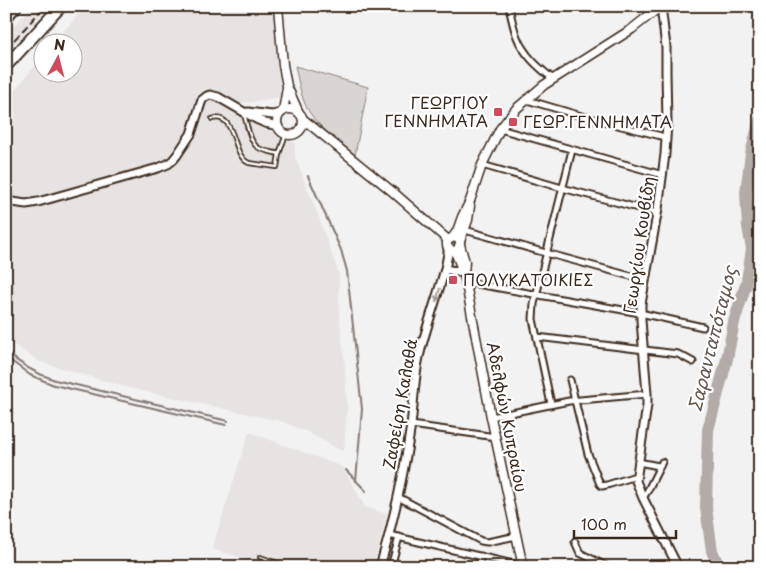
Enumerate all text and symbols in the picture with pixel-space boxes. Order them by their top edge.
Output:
north arrow [32,32,82,82]
text: N [53,34,66,56]
place label: ΓΕΩΡΓΙΟΥ ΓΕΝΝΗΜΑΤΑ [384,90,488,132]
marker: ΓΕΩΡΓΙΟΥ ΓΕΝΝΗΜΑΤΑ [492,106,504,118]
place label: ΓΕΩΡ.ΓΕΝΝΗΜΑΤΑ [523,109,672,133]
marker: ΓΕΩΡ.ΓΕΝΝΗΜΑΤΑ [507,116,519,128]
street label: Γεωργίου Κουβίδη [616,175,660,315]
water label: Σαρανταπόταμος [680,262,743,414]
place label: ΠΟΛΥΚΑΤΟΙΚΙΕΣ [463,267,593,291]
marker: ΠΟΛΥΚΑΤΟΙΚΙΕΣ [447,274,459,286]
one-way arrow [433,287,441,302]
street label: Ζαφείρη Καλαθά [376,336,422,471]
street label: Αδελφών Κυπραίου [482,340,534,494]
scale bar [574,508,676,540]
text: 100 m [581,512,627,535]

